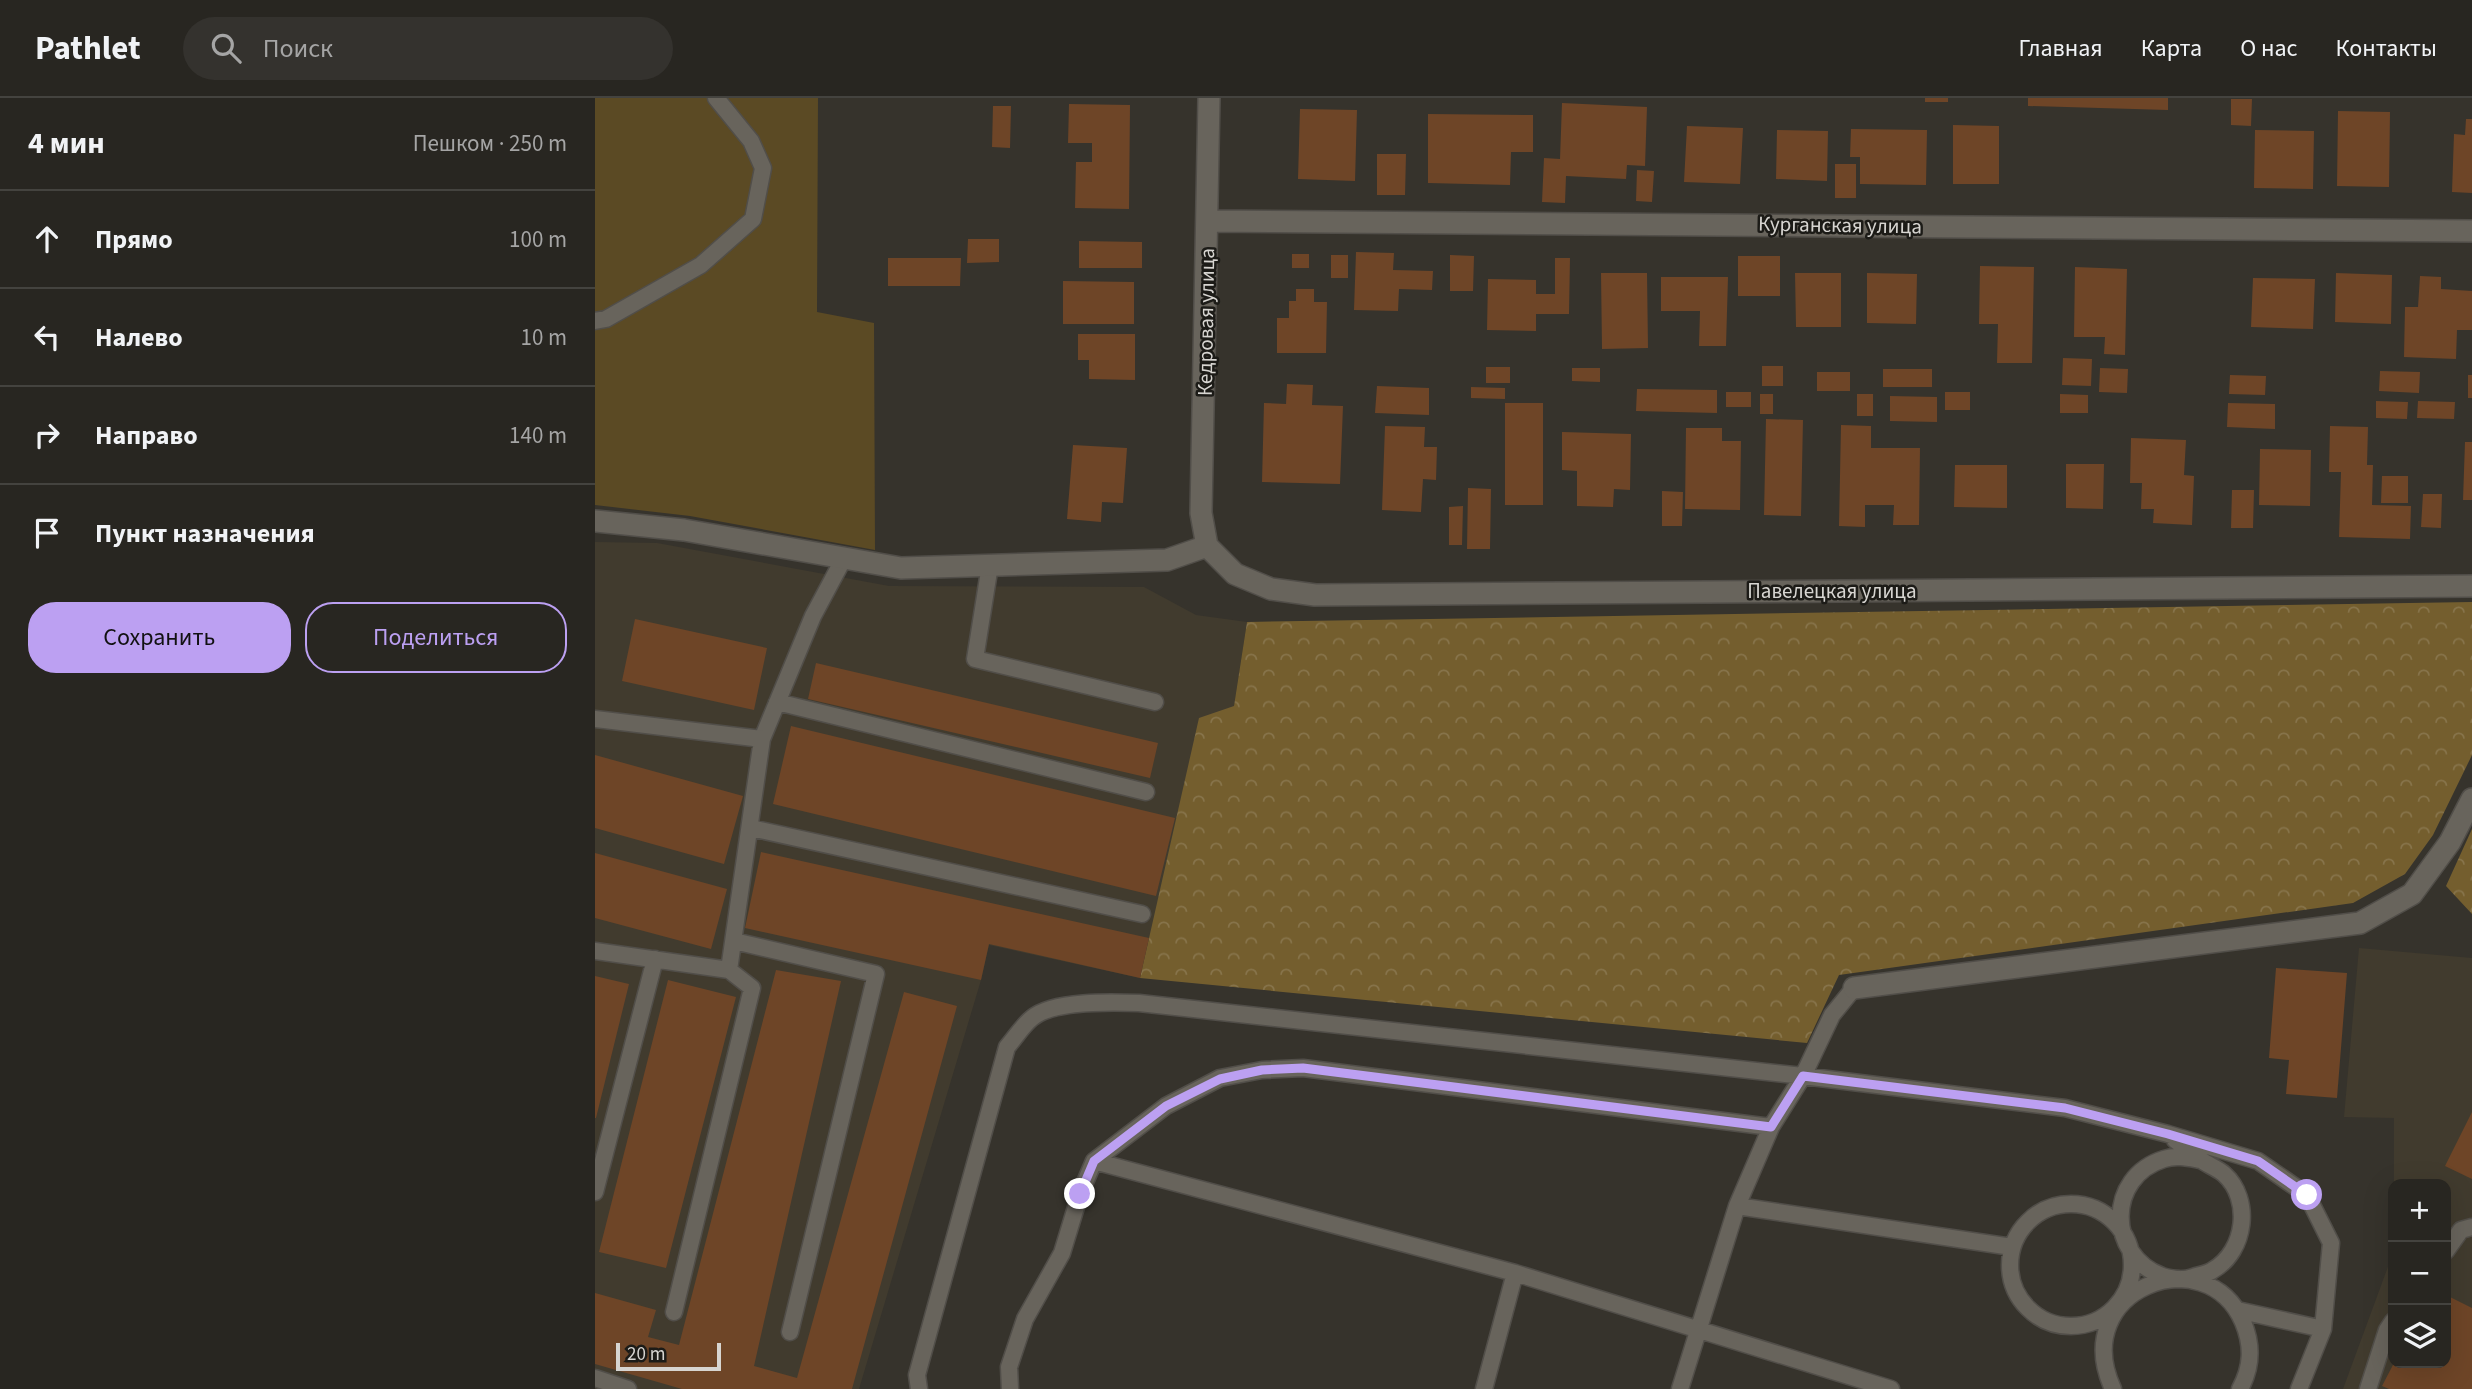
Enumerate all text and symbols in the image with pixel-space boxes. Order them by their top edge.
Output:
search box [183,17,673,80]
text: Pathlet [35,25,141,72]
icon: search [207,29,245,67]
text: Поиск [263,30,333,67]
text: Главная [2018,31,2103,66]
text: Карта [2141,31,2202,66]
text: О нас [2240,31,2297,66]
text: Контакты [2335,31,2437,66]
text: 4 мин [28,122,105,165]
text: Пешком · 250 m [413,127,567,160]
street label: Курганская улица [1758,209,1922,241]
icon: ahead [28,220,66,258]
text: Прямо [95,221,173,258]
text: 100 m [509,223,567,256]
street label: Кедровая улица [1190,248,1222,396]
icon: left [28,318,66,356]
text: Налево [95,319,183,356]
text: 10 m [520,321,567,354]
icon: right [28,416,66,454]
text: Направо [95,417,198,454]
text: 140 m [509,419,567,452]
icon: arrive [28,514,66,552]
text: Пункт назначения [95,515,315,552]
street label: Павелецкая улица [1747,576,1917,606]
button: Сохранить [28,602,291,673]
button: Поделиться [305,602,567,673]
route end [1064,1178,1095,1209]
route start [2291,1179,2322,1210]
map controls [2388,1179,2451,1368]
button: + [2388,1179,2451,1242]
button: − [2388,1242,2451,1305]
button: layers [2388,1305,2451,1368]
scale bar [616,1340,721,1372]
text: 20 m [627,1341,665,1368]

